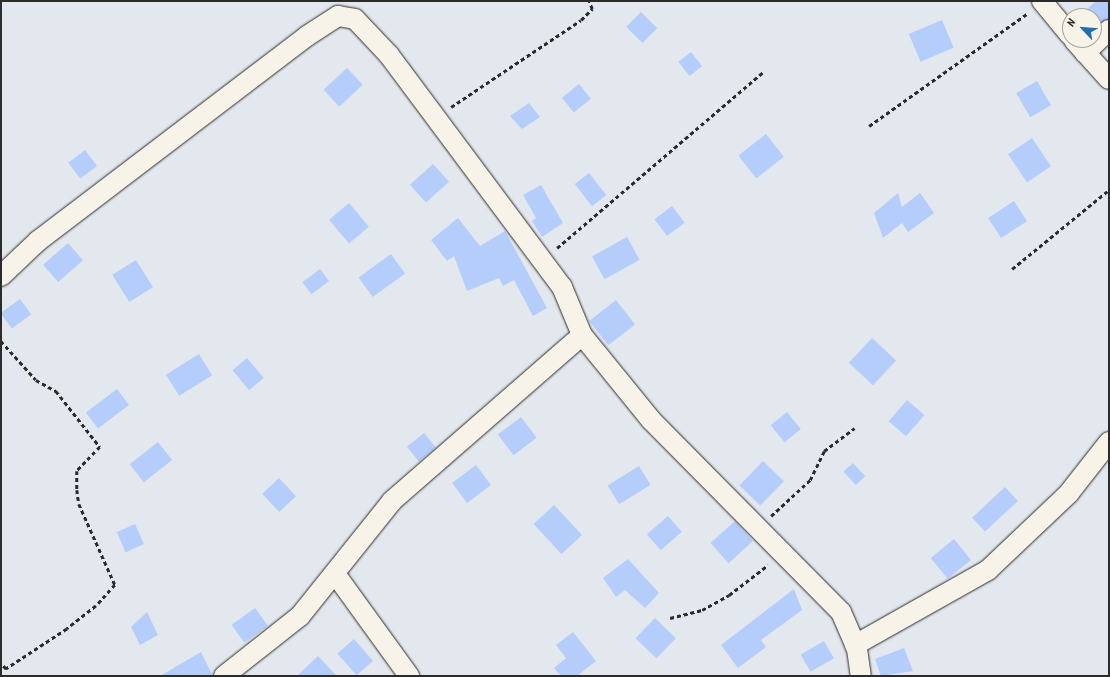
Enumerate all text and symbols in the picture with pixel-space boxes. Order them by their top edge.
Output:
north arrow [1062,8,1102,48]
text: N [1062,16,1082,30]

